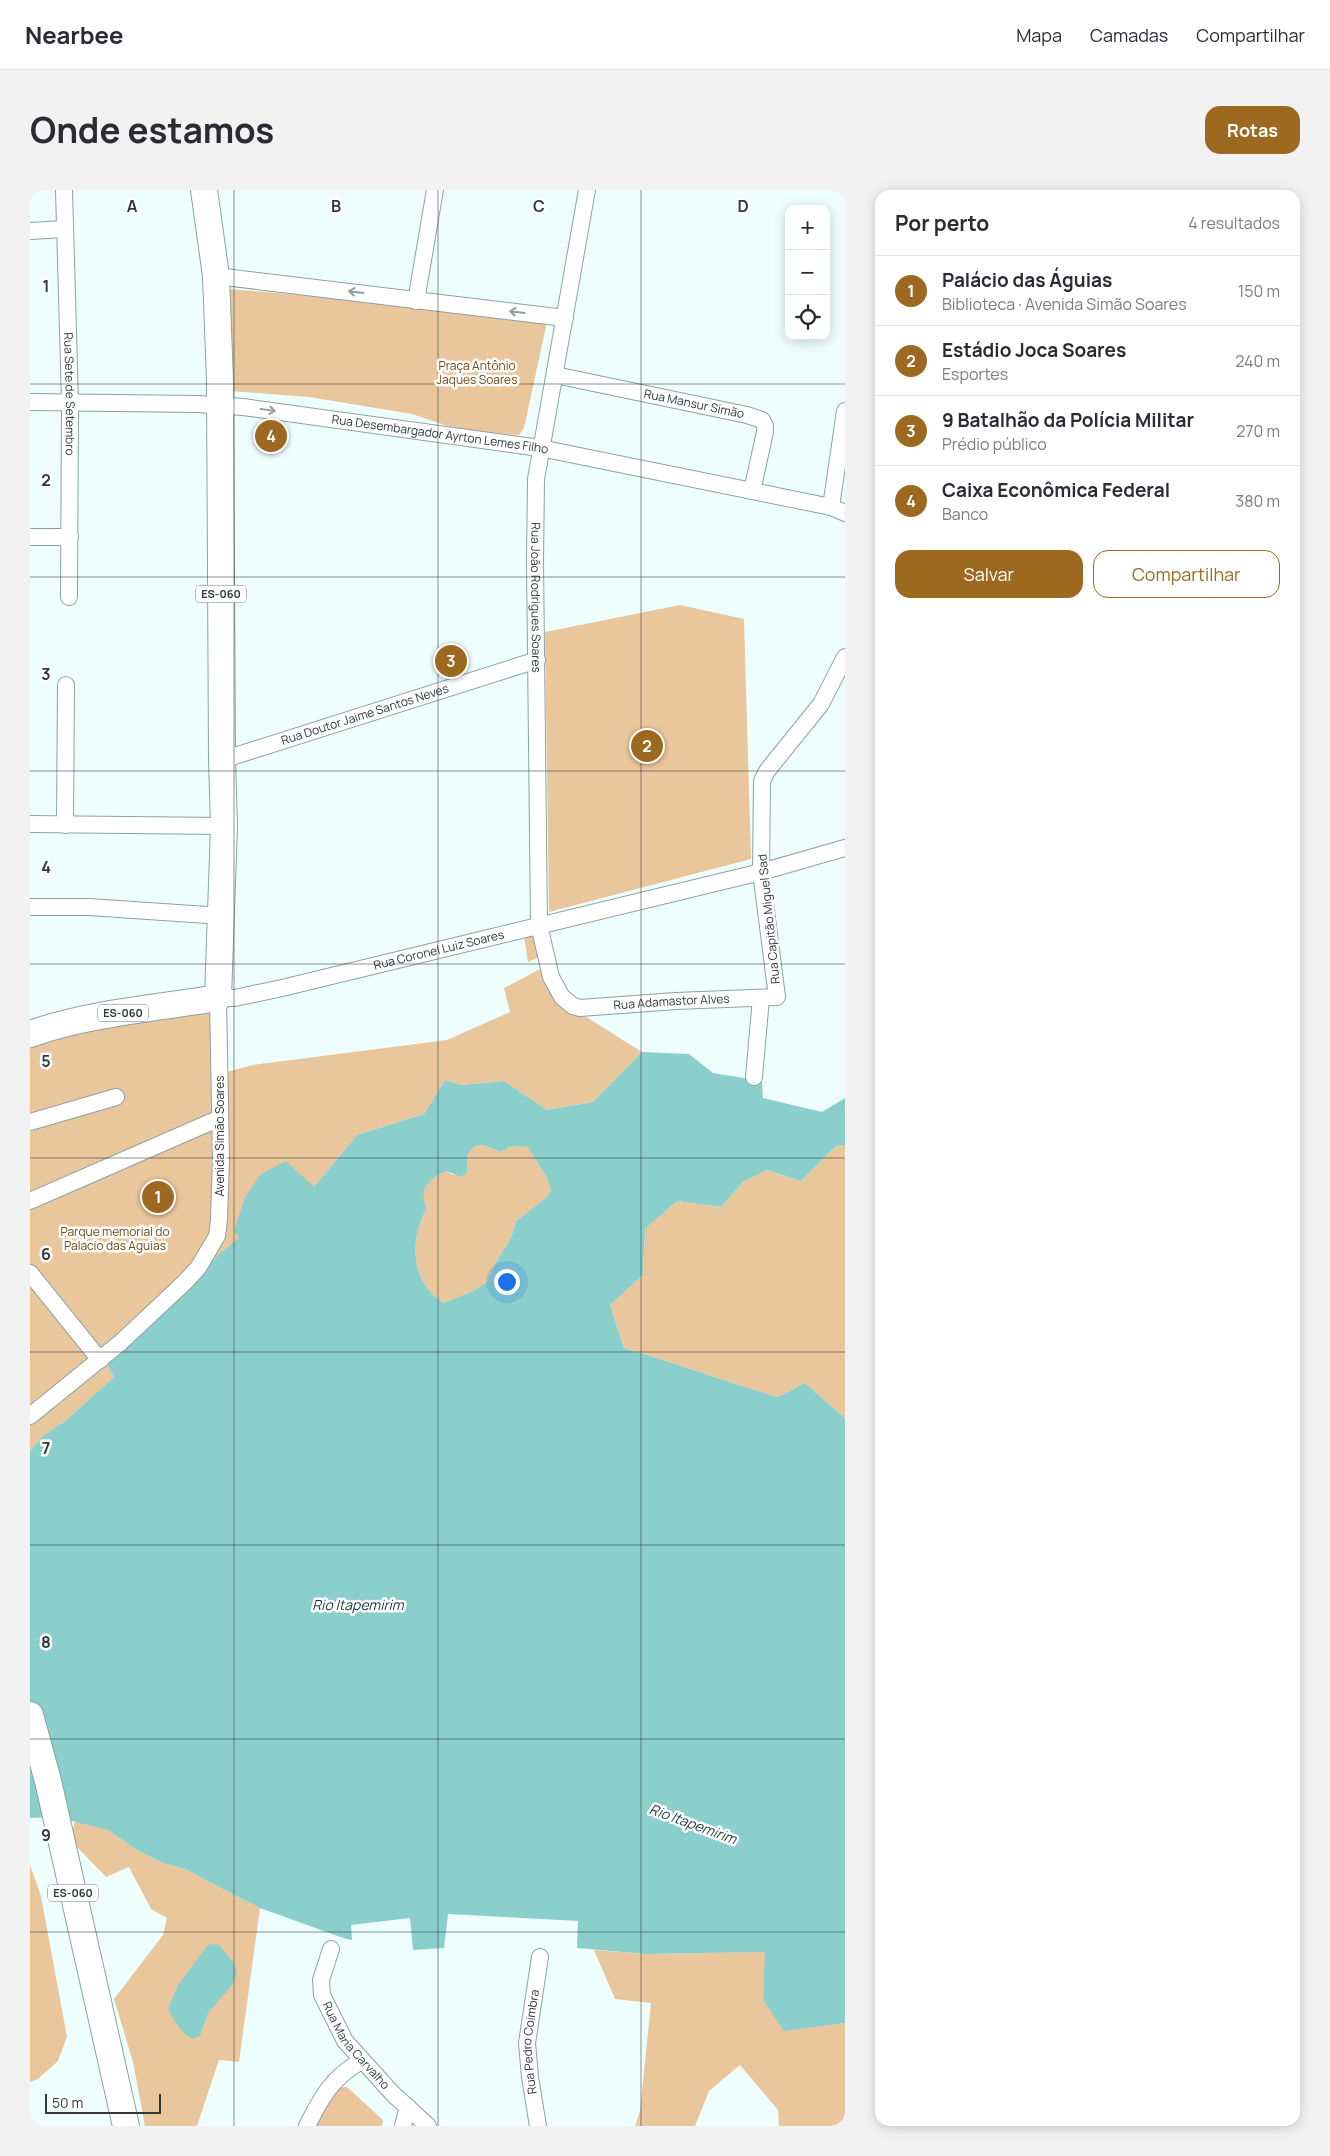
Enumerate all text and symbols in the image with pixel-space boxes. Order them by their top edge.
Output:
text: Nearbee [25,18,124,51]
text: Mapa [1016,23,1062,47]
text: Camadas [1090,23,1168,47]
text: Compartilhar [1196,23,1305,47]
text: Onde estamos [30,106,274,154]
button: Rotas [1205,106,1300,154]
text: A [127,195,138,217]
text: B [331,195,341,217]
text: C [533,195,545,217]
text: D [737,195,749,217]
map controls [785,205,830,340]
button: + [785,205,830,250]
text: Por perto [895,209,989,237]
text: 4 resultados [1188,212,1280,234]
button: − [785,250,830,295]
text: Palácio das Águias [942,267,1112,293]
text: 1 [42,275,50,297]
text: 1 [907,280,915,302]
text: 150 m [1238,280,1280,302]
one-way arrow [348,287,364,297]
text: Biblioteca · Avenida Simão Soares [942,293,1187,315]
button: locate [785,295,830,340]
one-way arrow [509,307,525,317]
street label: Rua Sete de Setembro [60,332,79,456]
text: Estádio Joca Soares [942,337,1126,363]
text: 2 [906,350,916,372]
text: 240 m [1235,350,1280,372]
park label: Praça Antônio Jaques Soares [437,357,517,388]
text: Esportes [942,363,1008,385]
street label: Rua Mansur Simão [642,385,746,422]
one-way arrow [260,406,276,416]
text: 9 Batalhão da Polícia Militar [942,407,1194,433]
street label: Rua Desembargador Ayrton Lemes Filho [331,410,550,457]
pin: 4 [255,417,287,455]
text: 3 [906,420,916,442]
text: 270 m [1236,420,1280,442]
text: Prédio público [942,433,1047,455]
text: 2 [41,469,51,491]
text: Caixa Econômica Federal [942,477,1170,503]
text: 4 [906,490,916,512]
text: 380 m [1235,490,1280,512]
text: Banco [942,503,988,525]
street label: Rua João Rodrigues Soares [527,522,545,673]
button: Salvar [895,550,1083,598]
button: Compartilhar [1093,550,1280,598]
road number: ES-060 [196,586,246,602]
pin: 3 [435,642,467,680]
text: 3 [41,663,51,685]
street label: Rua Doutor Jaime Santos Neves [279,680,451,749]
pin: 2 [631,727,663,765]
street label: Rua Capitão Miguel Sad [753,853,784,985]
text: 4 [41,856,51,878]
street label: Rua Coronel Luiz Soares [372,926,506,974]
street label: Rua Adamastor Alves [613,990,730,1014]
road number: ES-060 [98,1004,148,1021]
text: 5 [41,1050,51,1072]
street label: Avenida Simão Soares [211,1075,228,1197]
pin: 1 [142,1178,174,1216]
park label: Parque memorial do Palacio das Aguias [60,1223,170,1254]
text: 6 [41,1243,51,1265]
your location [494,1269,520,1295]
text: 7 [42,1437,50,1459]
water label: Rio Itapemirim [312,1595,405,1614]
text: 8 [41,1631,51,1653]
water label: Rio Itapemirim [647,1799,740,1848]
text: 9 [41,1824,51,1846]
road number: ES-060 [48,1885,98,1902]
street label: Rua Pedro Coimbra [518,1988,543,2096]
street label: Rua Maria Carvalho [319,1999,394,2093]
scale bar [45,2091,161,2114]
text: 50 m [52,2093,83,2112]

